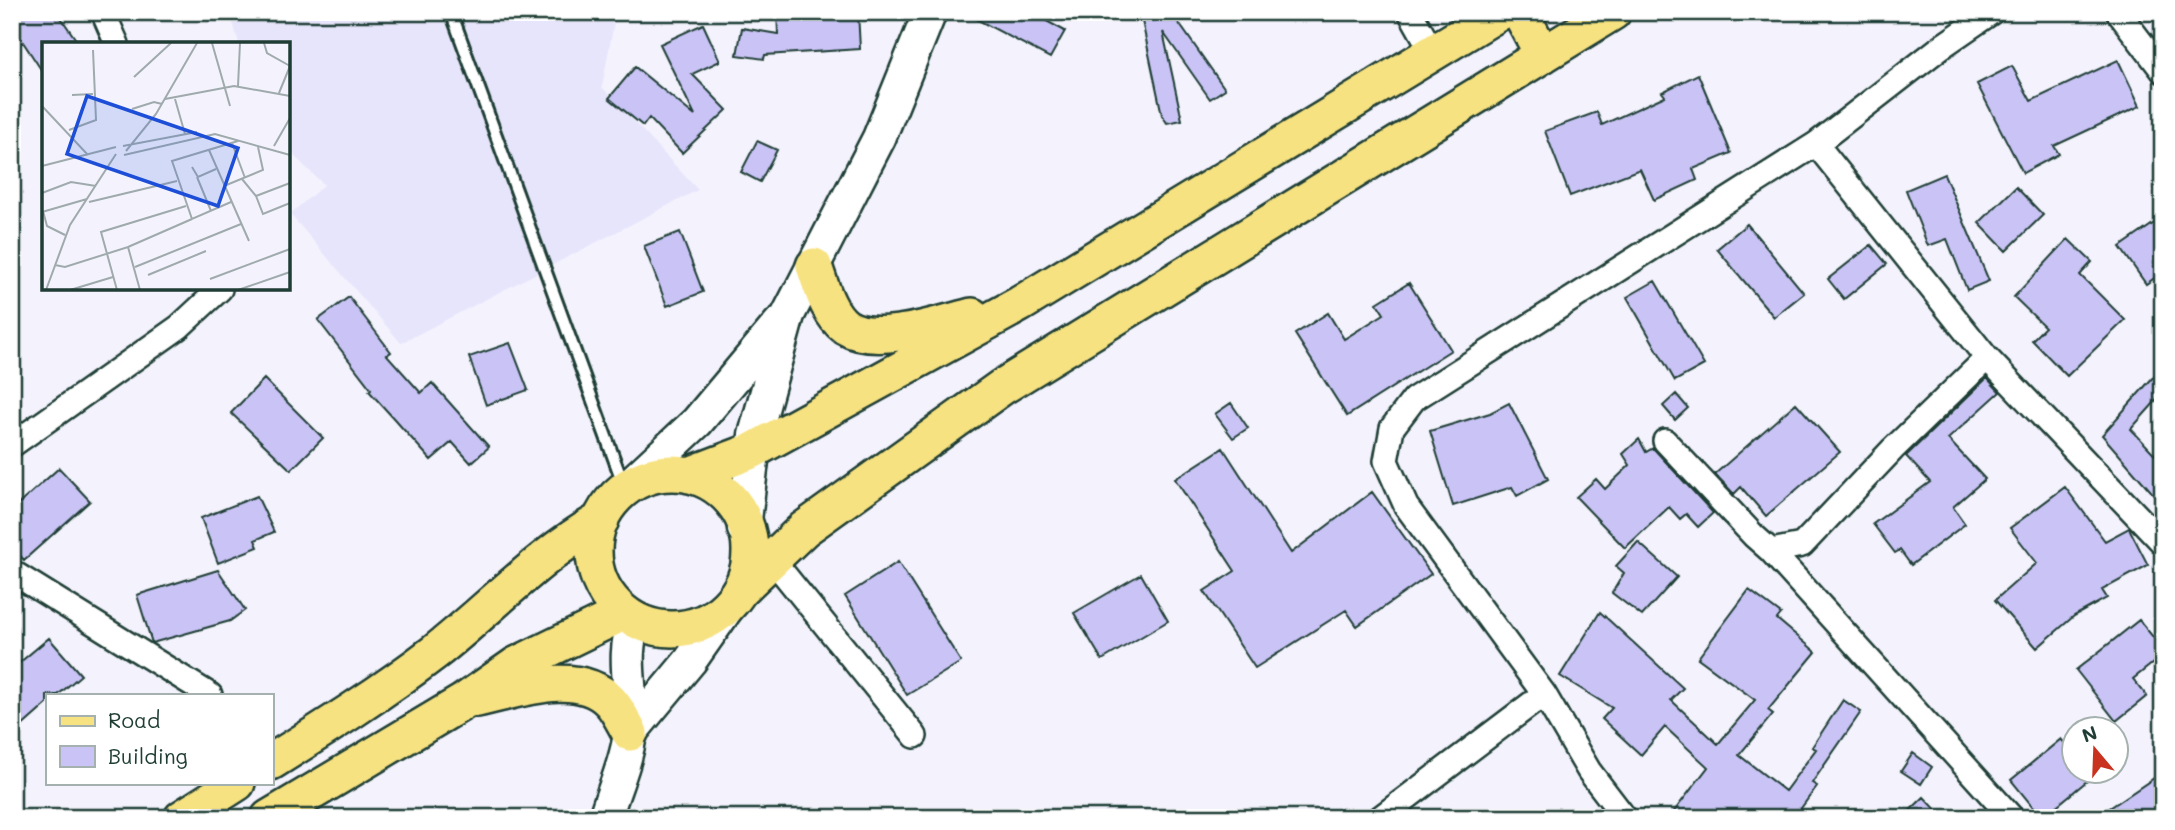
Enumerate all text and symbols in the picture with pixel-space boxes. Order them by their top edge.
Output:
inset map [42,42,290,290]
legend [46,694,273,784]
text: Road [108,706,160,733]
north arrow [2060,714,2130,784]
text: N [2078,719,2100,748]
text: Building [108,742,188,769]

